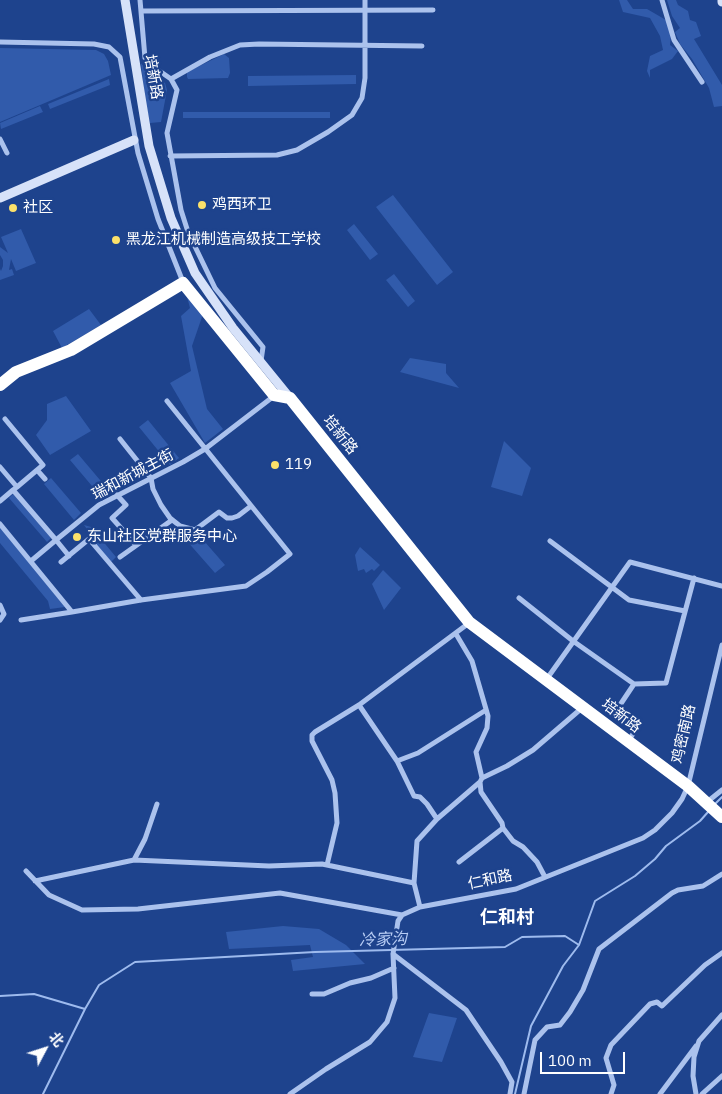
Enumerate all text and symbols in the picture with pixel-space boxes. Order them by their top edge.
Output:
street label: 培新路 [140,53,166,101]
place label: 鸡西环卫 [212,196,272,214]
place label: 社区 [23,199,53,217]
marker: 鸡西环卫 [196,199,208,211]
marker: 社区 [7,202,19,214]
place label: 黑龙江机械制造高级技工学校 [126,231,321,249]
marker: 黑龙江机械制造高级技工学校 [110,234,122,246]
street label: 培新路 [319,412,361,458]
street label: 瑞和新城主街 [89,446,177,504]
place label: 119 [285,456,312,474]
marker: 119 [269,459,281,471]
place label: 东山社区党群服务中心 [87,528,237,546]
marker: 东山社区党群服务中心 [71,531,83,543]
street label: 培新路 [598,695,644,737]
street label: 鸡密南路 [668,703,700,765]
street label: 仁和路 [466,867,514,893]
district label: 仁和村 [480,907,534,929]
water label: 冷家沟 [359,930,407,950]
north arrow [20,1024,70,1074]
text: 北 [45,1028,68,1051]
scale bar [542,1042,627,1074]
text: 100 m [548,1051,592,1070]

